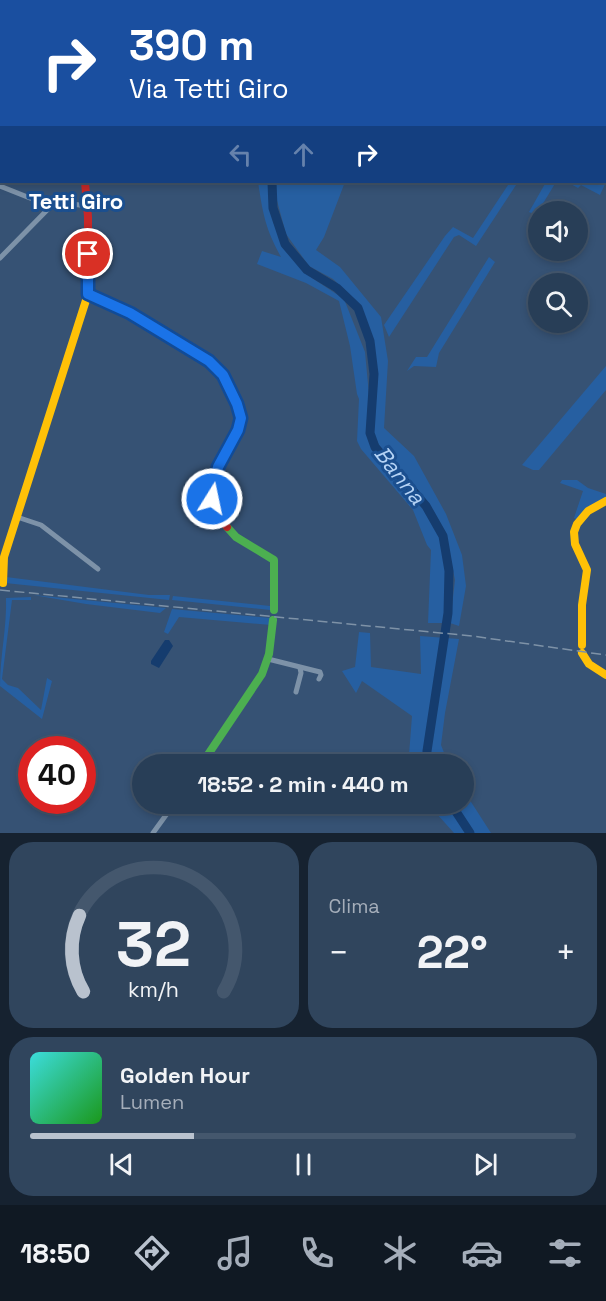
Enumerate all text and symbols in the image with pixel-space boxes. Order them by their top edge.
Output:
text: 390 m [129,19,254,72]
icon: right [30,24,108,102]
text: Via Tetti Giro [129,71,289,106]
icon: left [224,138,257,171]
icon: ahead [287,138,320,171]
icon: right [350,138,383,171]
district label: Tetti Giro [29,187,123,215]
map controls [528,201,588,333]
button: sound [528,201,588,261]
pin [62,228,113,279]
icon: arrive [71,237,104,270]
button: search [528,273,588,333]
water label: Banna [368,440,432,510]
position arrow [180,467,244,531]
speed limit sign: 40 [18,736,96,814]
text: 18:52 · 2 min · 440 m [197,770,409,798]
text: Clima [329,893,380,919]
text: 32 [116,905,191,984]
text: 22° [417,924,488,981]
text: − [329,932,349,974]
text: + [556,932,576,974]
text: km/h [128,976,179,1003]
text: Golden Hour [120,1061,250,1089]
text: Lumen [120,1089,184,1115]
icon: previous [105,1148,138,1181]
icon: pause [287,1148,320,1181]
icon: next [469,1148,502,1181]
icon: directions [131,1232,173,1274]
icon: music [214,1232,256,1274]
icon: phone [296,1232,338,1274]
icon: climate [379,1232,421,1274]
icon: car [461,1232,503,1274]
icon: filters [544,1232,586,1274]
text: 18:50 [20,1236,90,1271]

